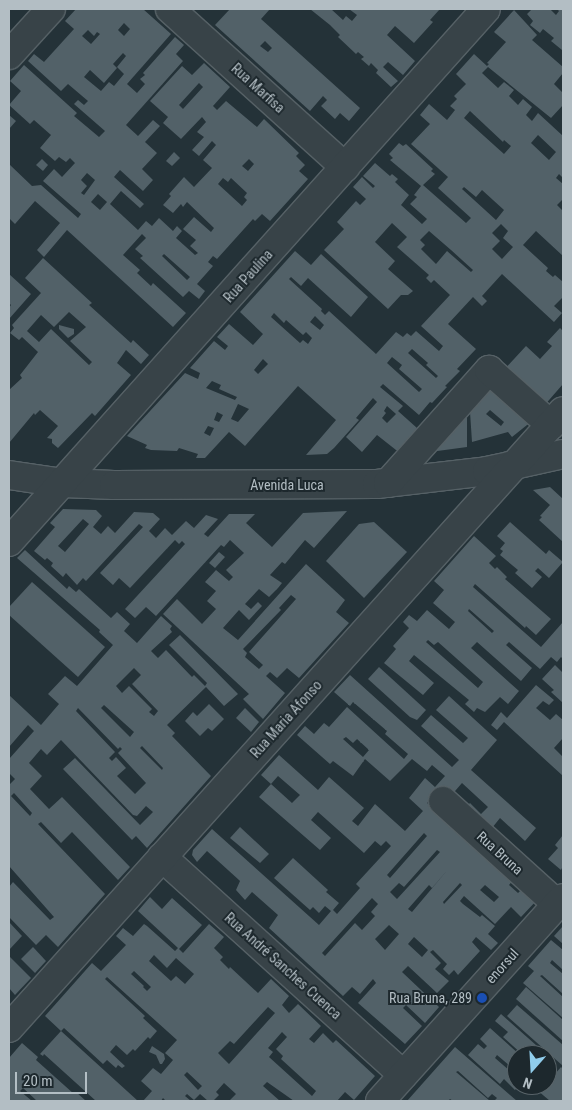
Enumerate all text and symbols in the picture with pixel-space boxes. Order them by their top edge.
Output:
street label: Rua Marfisa [228,60,288,116]
street label: Rua Paulina [220,246,276,306]
street label: Avenida Luca [250,477,324,493]
street label: Rua Maria Afonso [247,677,325,761]
street label: Rua Bruna [473,828,527,878]
street label: Rua André Sanches Cuenca [221,909,345,1023]
street label: enorsul [482,945,522,987]
place label: Rua Bruna, 289 [389,990,472,1006]
marker: Rua Bruna, 289 [476,992,488,1004]
north arrow [507,1045,557,1095]
scale bar [18,1062,90,1094]
text: 20 m [23,1072,53,1090]
text: N [521,1074,534,1092]

